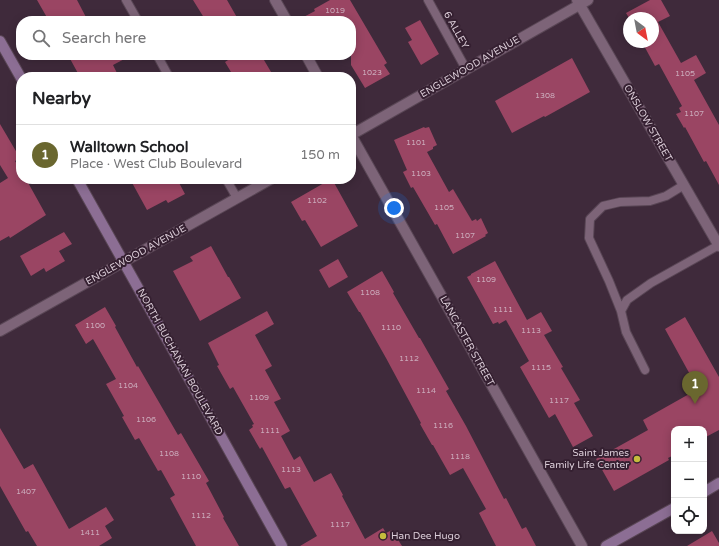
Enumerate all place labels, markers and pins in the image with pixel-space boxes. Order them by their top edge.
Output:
pin: 1 [682,371,708,404]
place label: Saint James Family Life Center [544,447,629,471]
marker: Saint James Family Life Center [632,454,642,464]
place label: Han Dee Hugo [391,530,460,542]
marker: Han Dee Hugo [378,531,388,541]

